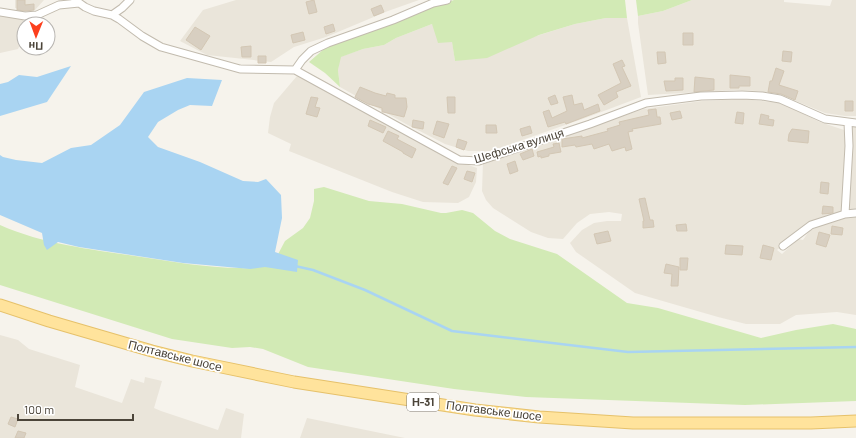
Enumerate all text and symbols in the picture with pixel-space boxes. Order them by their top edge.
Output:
north arrow [16,16,56,56]
text: Пн [28,40,43,53]
street label: Шефська вулиця [472,125,566,166]
street label: Полтавське шосе [127,337,224,374]
road number: Н-31 [407,393,439,411]
scale bar [18,396,133,422]
street label: Полтавське шосе [446,397,543,423]
text: 100 m [24,402,54,416]

